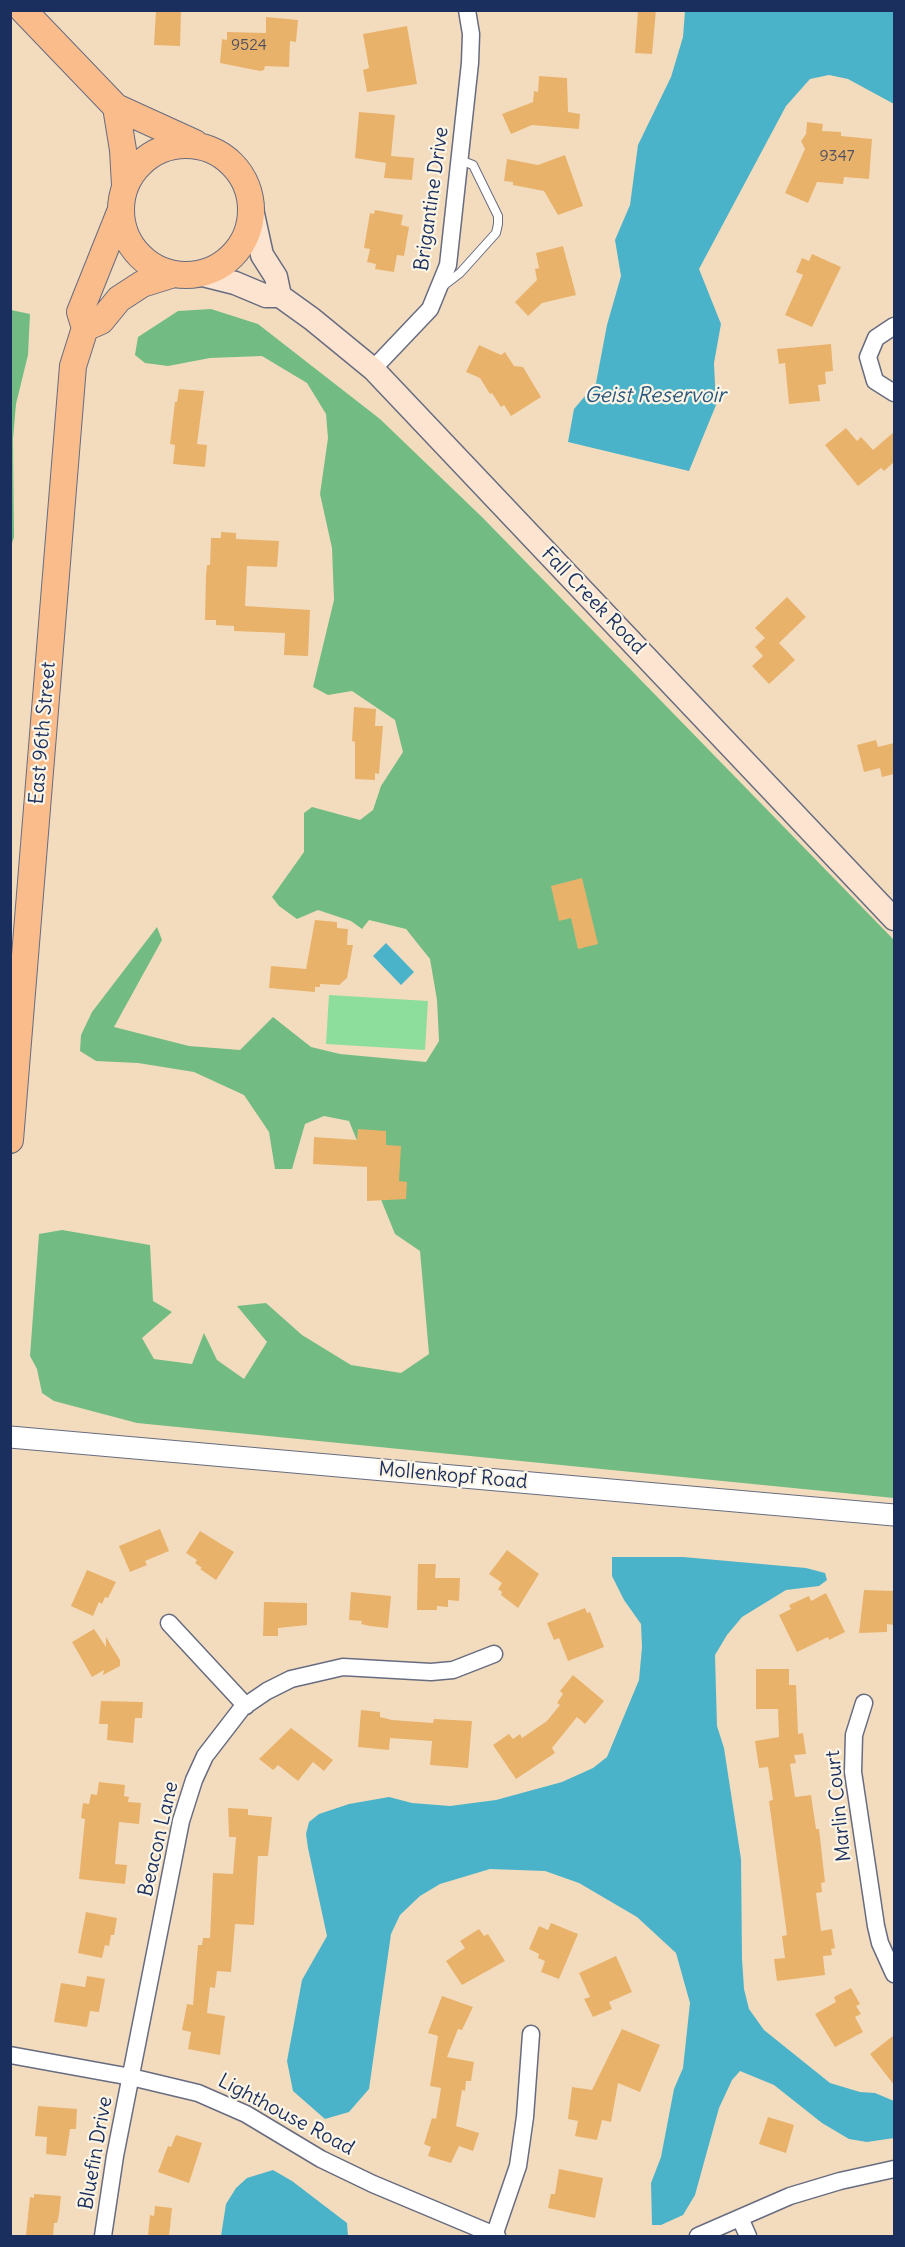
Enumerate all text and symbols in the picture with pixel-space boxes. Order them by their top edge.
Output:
house number: 9524 [231,35,267,55]
street label: Brigantine Drive [410,125,454,273]
house number: 9347 [819,146,855,166]
water label: Geist Reservoir [584,383,726,409]
street label: Fall Creek Road [536,542,650,660]
street label: East 96th Street [25,661,61,805]
street label: Mollenkopf Road [378,1458,528,1494]
street label: Marlin Court [821,1749,857,1863]
street label: Beacon Lane [134,1779,184,1899]
street label: Lighthouse Road [214,2069,358,2161]
street label: Bluefin Drive [74,2094,118,2212]

